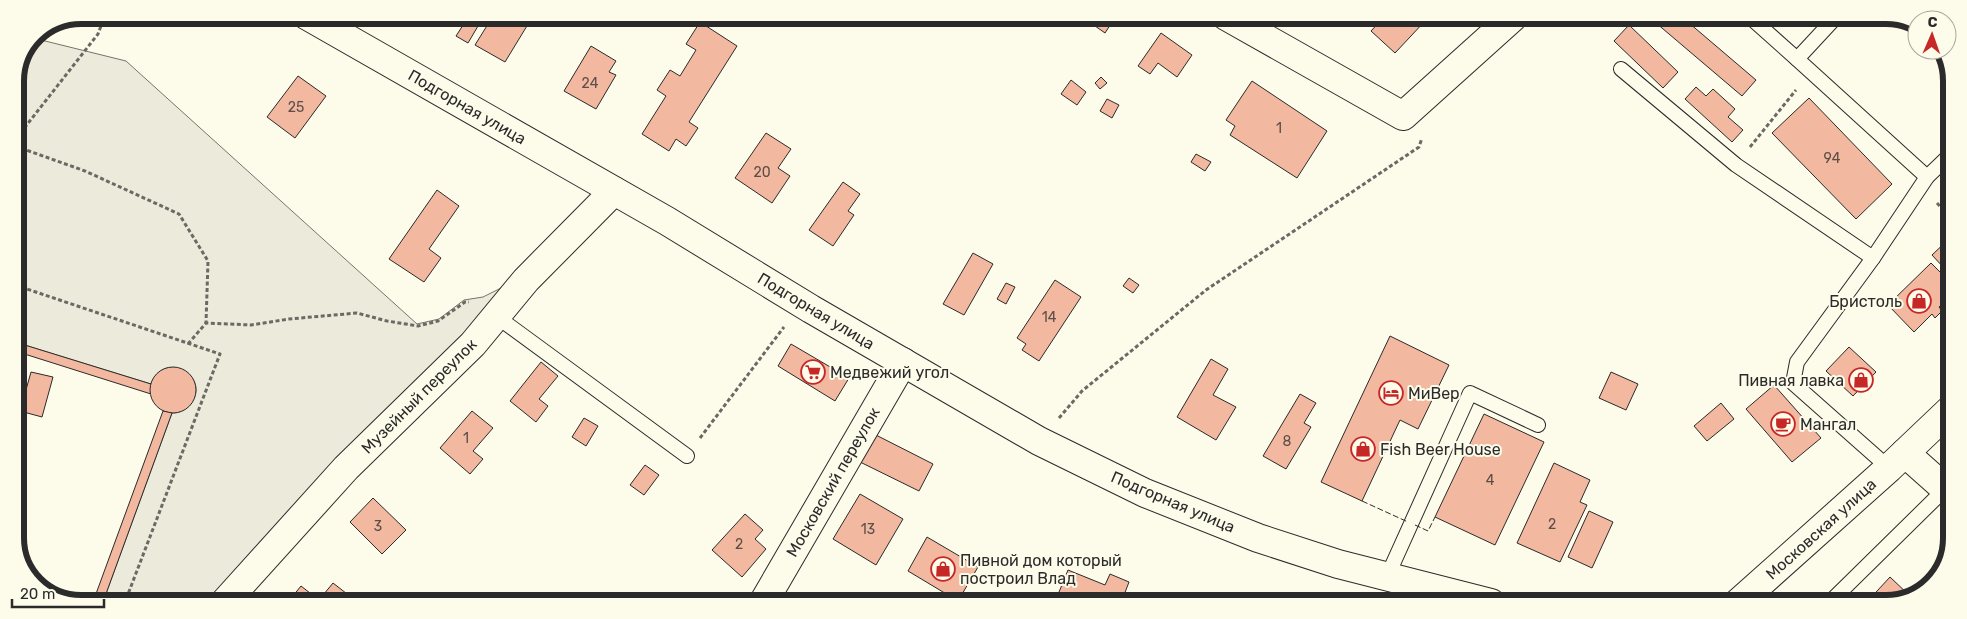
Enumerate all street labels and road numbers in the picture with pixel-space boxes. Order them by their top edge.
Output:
street label: Подгорная улица [405,66,529,148]
street label: Подгорная улица [754,269,878,353]
street label: Музейный переулок [357,334,481,458]
street label: Московский переулок [782,403,884,560]
street label: Подгорная улица [1108,467,1238,537]
street label: Московская улица [1762,474,1880,584]

